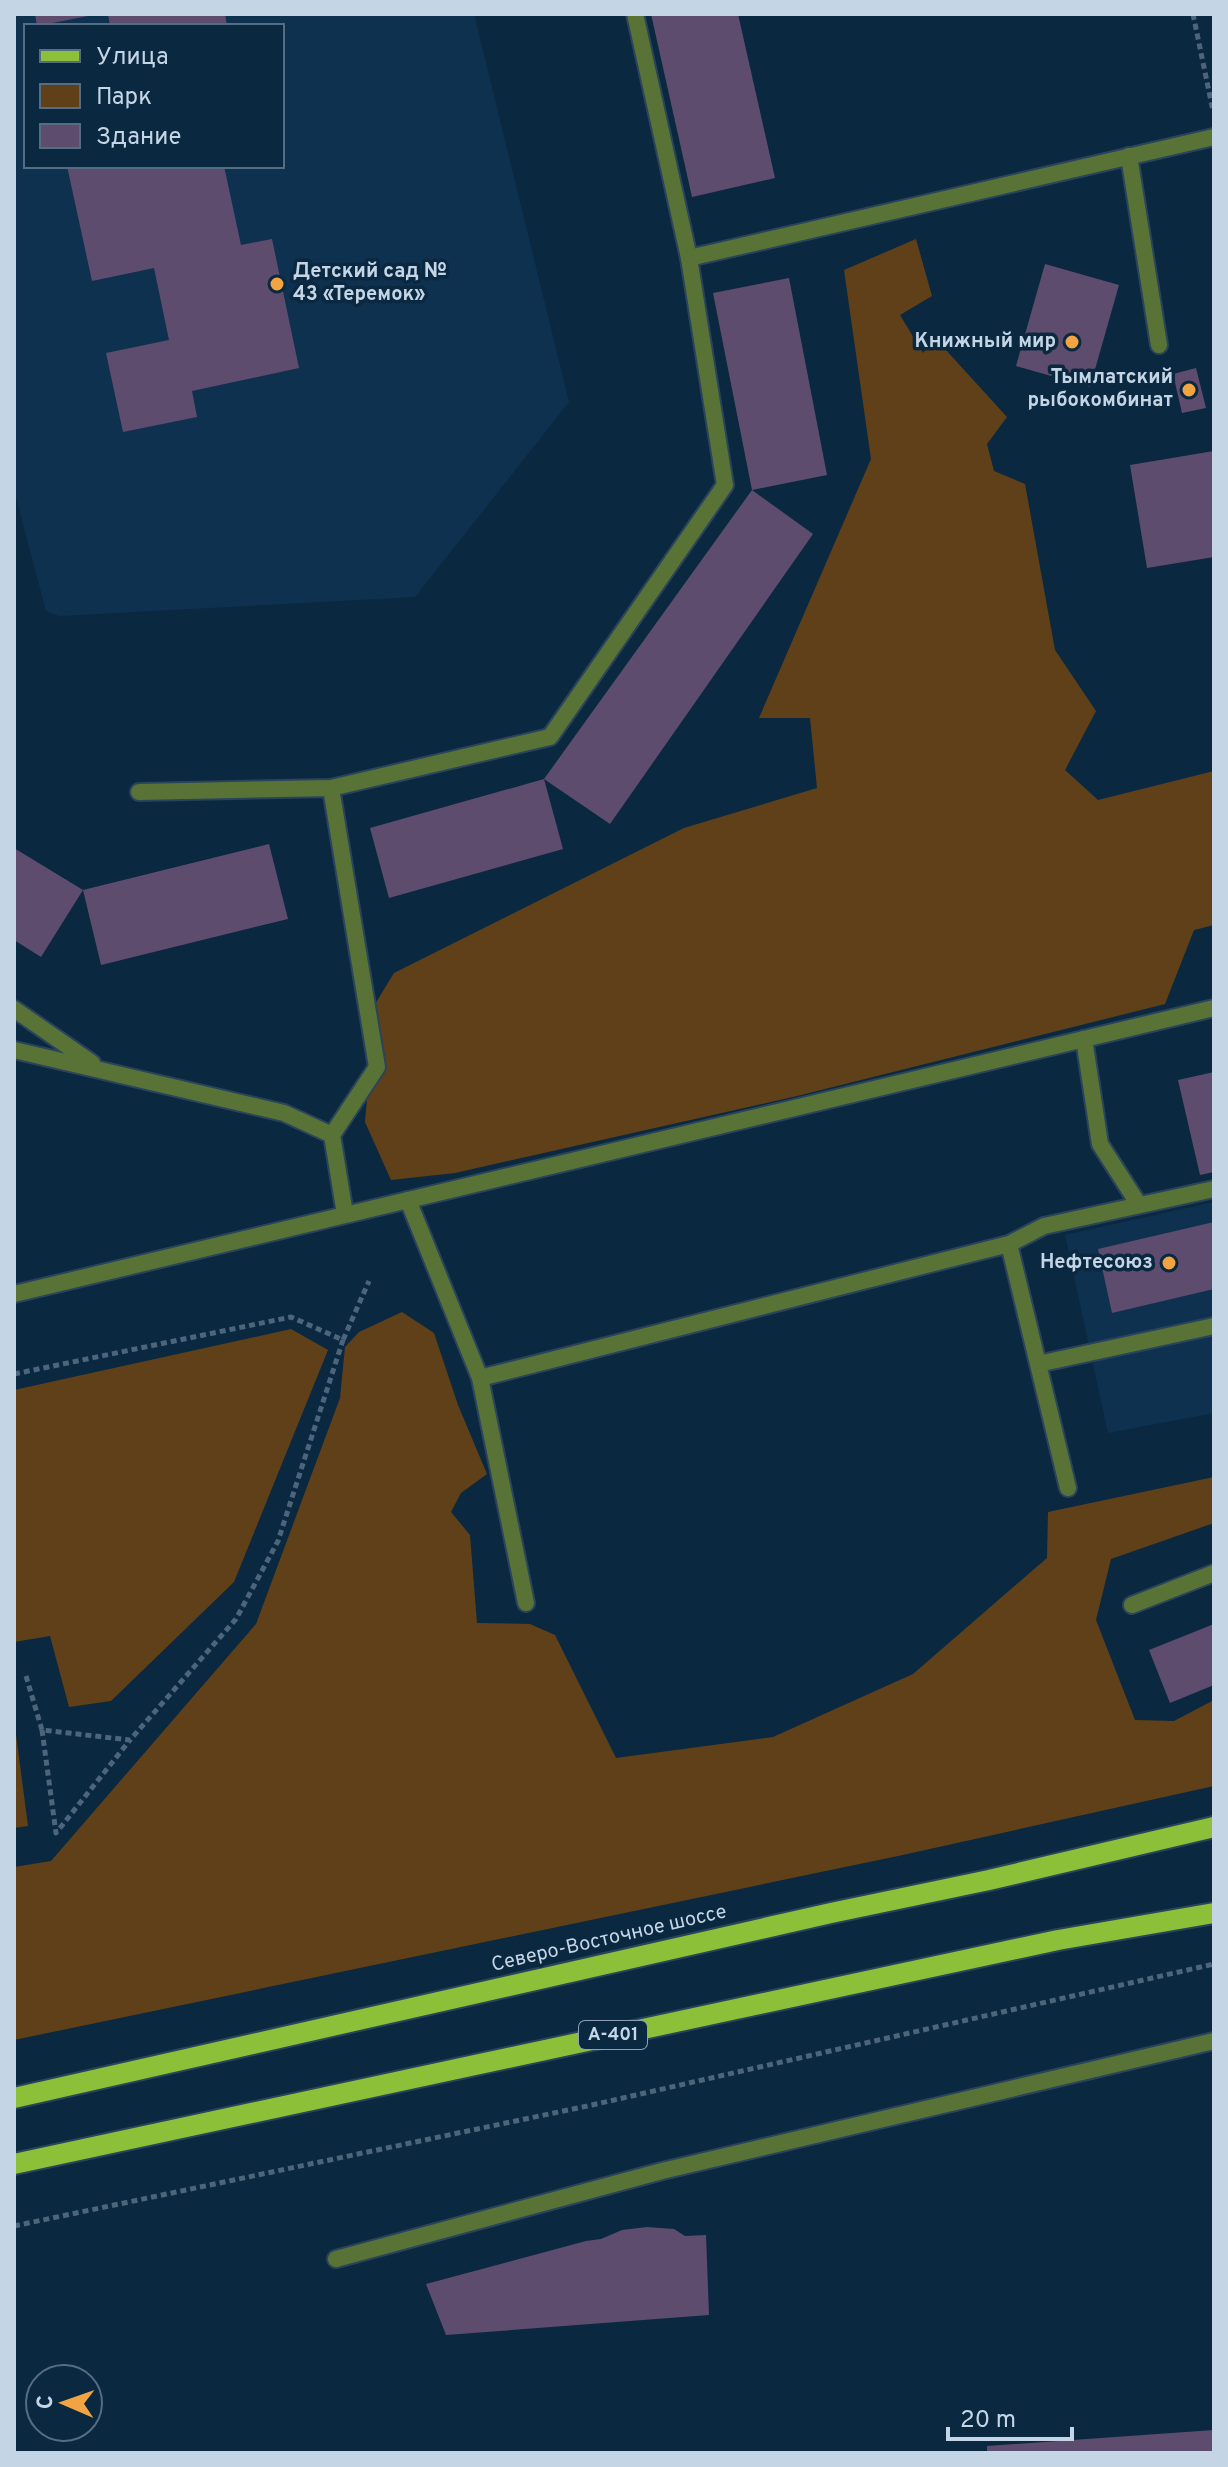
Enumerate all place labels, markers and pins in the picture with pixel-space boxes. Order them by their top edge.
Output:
place label: Детский сад № 43 «Теремок» [293,259,447,308]
marker: Детский сад № 43 «Теремок» [268,275,286,293]
place label: Книжный мир [915,329,1056,355]
marker: Книжный мир [1063,333,1081,351]
place label: Тымлатский рыбокомбинат [1028,365,1173,414]
marker: Тымлатский рыбокомбинат [1180,381,1198,399]
place label: Нефтесоюз [1040,1250,1153,1276]
marker: Нефтесоюз [1160,1254,1178,1272]

